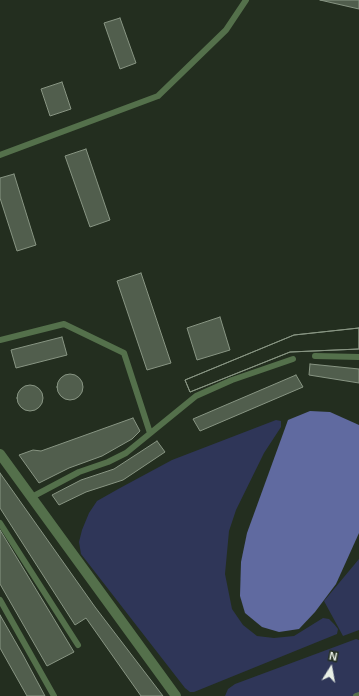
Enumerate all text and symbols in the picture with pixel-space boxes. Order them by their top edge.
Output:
north arrow [311,648,351,688]
text: N [328,650,338,663]

